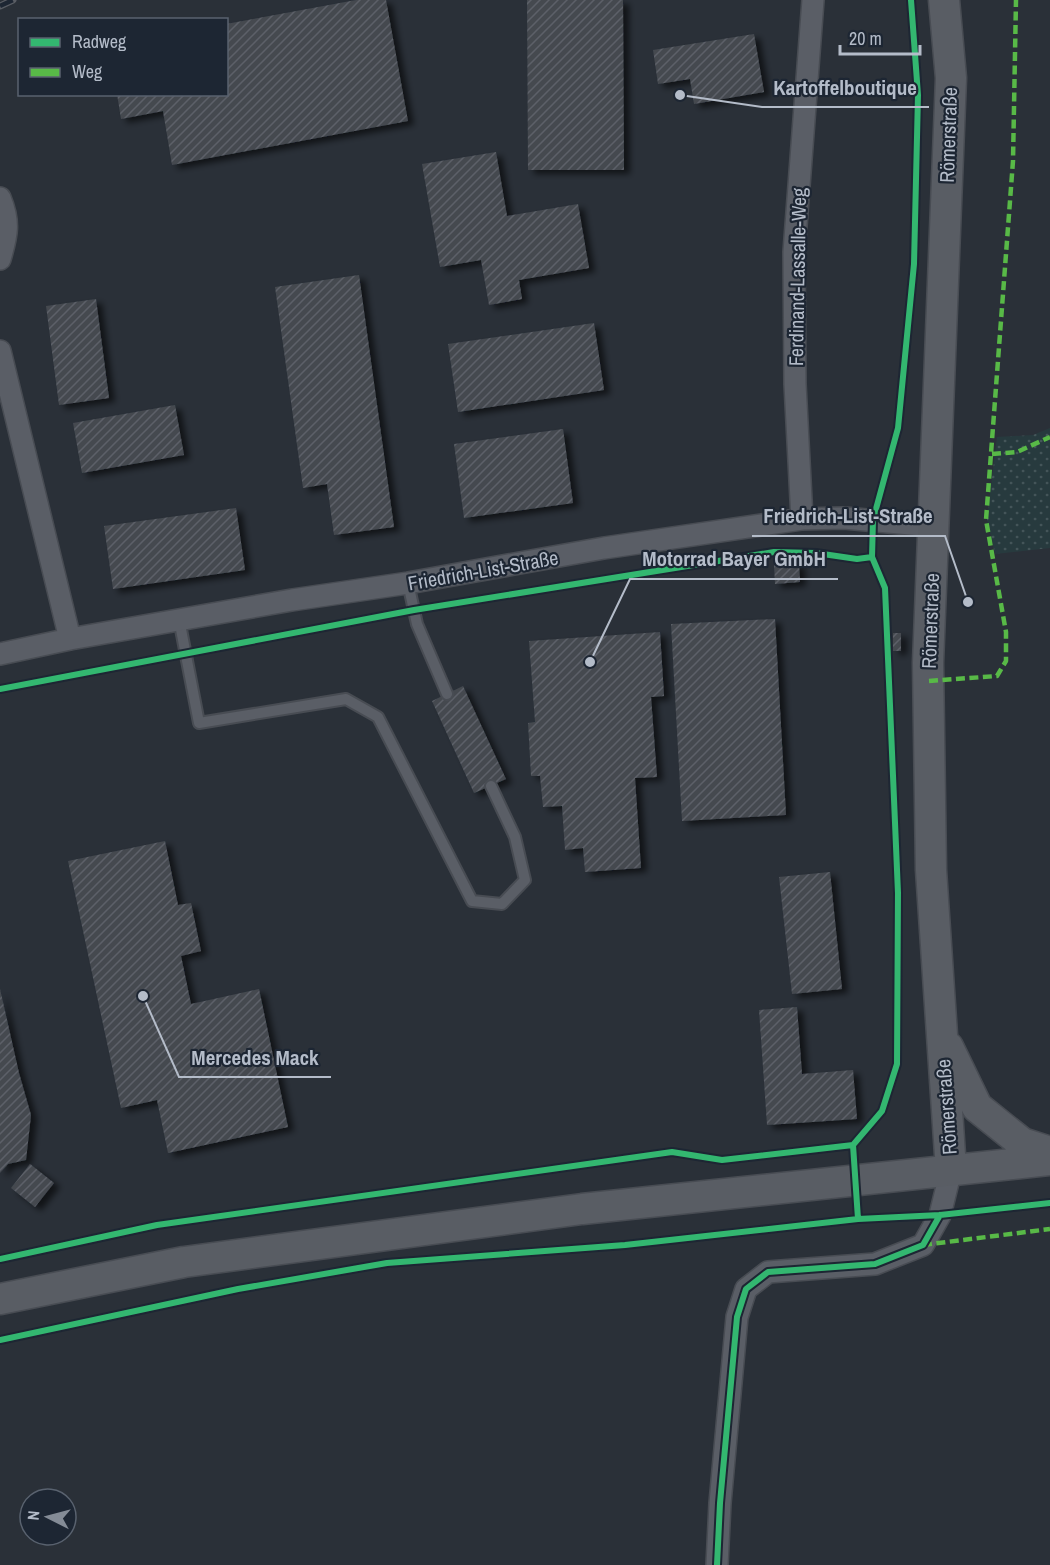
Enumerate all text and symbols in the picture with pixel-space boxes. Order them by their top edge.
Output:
legend [18,18,228,96]
scale bar [840,18,920,56]
text: 20 m [849,26,882,51]
text: Radweg [72,29,127,54]
text: Weg [72,59,103,84]
callout: Kartoffelboutique [762,68,929,107]
text: Kartoffelboutique [773,73,917,102]
street label: Römerstraße [933,87,963,183]
street label: Ferdinand-Lassalle-Weg [782,188,812,366]
callout: Friedrich-List-Straße [752,497,945,536]
text: Friedrich-List-Straße [763,501,933,530]
callout: Motorrad Bayer GmbH [630,540,838,579]
street label: Friedrich-List-Straße [406,543,560,597]
text: Motorrad Bayer GmbH [642,544,826,573]
street label: Römerstraße [915,573,945,669]
callout: Mercedes Mack [179,1038,331,1077]
text: Mercedes Mack [191,1043,319,1072]
street label: Römerstraße [929,1058,963,1156]
north arrow [18,1487,78,1547]
text: N [22,1510,45,1521]

